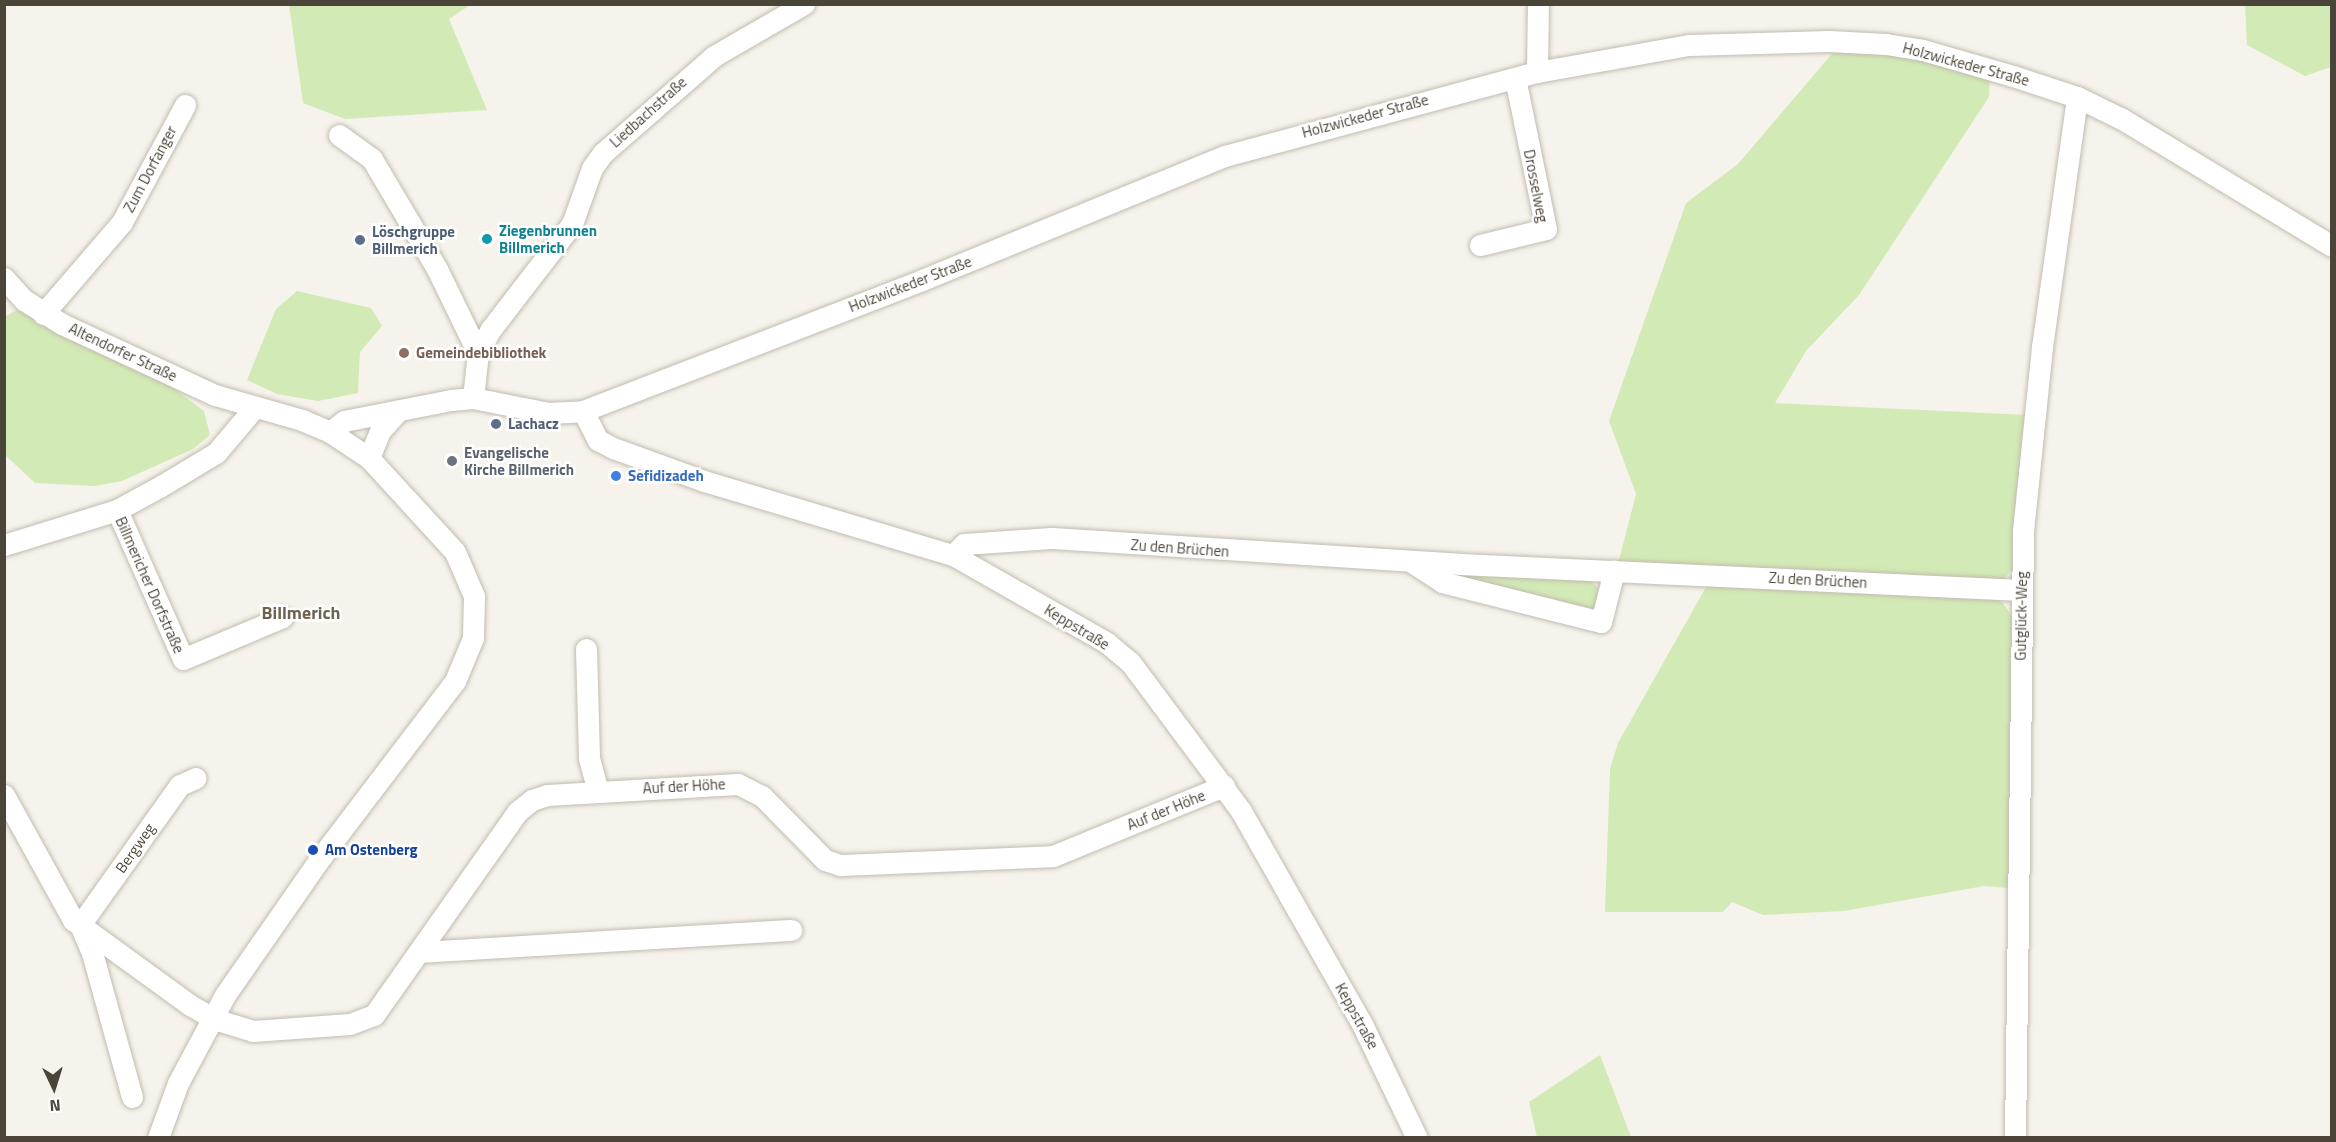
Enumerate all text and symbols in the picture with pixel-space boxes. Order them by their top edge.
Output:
street label: Holzwickeder Straße [1901,38,2031,90]
street label: Liedbachstraße [606,73,690,151]
street label: Holzwickeder Straße [1300,90,1430,142]
street label: Zum Dorfanger [120,123,180,215]
street label: Drosselweg [1520,148,1552,224]
place label: Ziegenbrunnen Billmerich [499,221,597,256]
place label: Löschgruppe Billmerich [372,222,455,257]
marker: Ziegenbrunnen Billmerich [480,232,494,246]
marker: Löschgruppe Billmerich [353,233,367,247]
street label: Holzwickeder Straße [846,252,974,316]
street label: Altendorfer Straße [66,319,180,385]
place label: Gemeindebibliothek [416,344,546,362]
marker: Gemeindebibliothek [397,346,411,360]
place label: Lachacz [508,415,559,433]
marker: Lachacz [489,417,503,431]
place label: Evangelische Kirche Billmerich [464,443,574,478]
marker: Evangelische Kirche Billmerich [445,454,459,468]
place label: Sefidizadeh [628,467,704,485]
marker: Sefidizadeh [609,469,623,483]
street label: Billmericher Dorfstraße [112,514,188,656]
street label: Zu den Brüchen [1130,536,1230,560]
street label: Zu den Brüchen [1768,568,1868,592]
street label: Gutglück-Weg [2011,571,2031,661]
street label: Keppstraße [1041,601,1113,653]
district label: Billmerich [262,602,340,624]
street label: Auf der Höhe [642,775,726,797]
street label: Auf der Höhe [1124,786,1208,834]
street label: Bergweg [111,820,159,876]
place label: Am Ostenberg [325,841,418,859]
marker: Am Ostenberg [306,843,320,857]
street label: Keppstraße [1331,980,1383,1052]
north arrow [24,1058,84,1118]
text: N [49,1094,62,1118]

